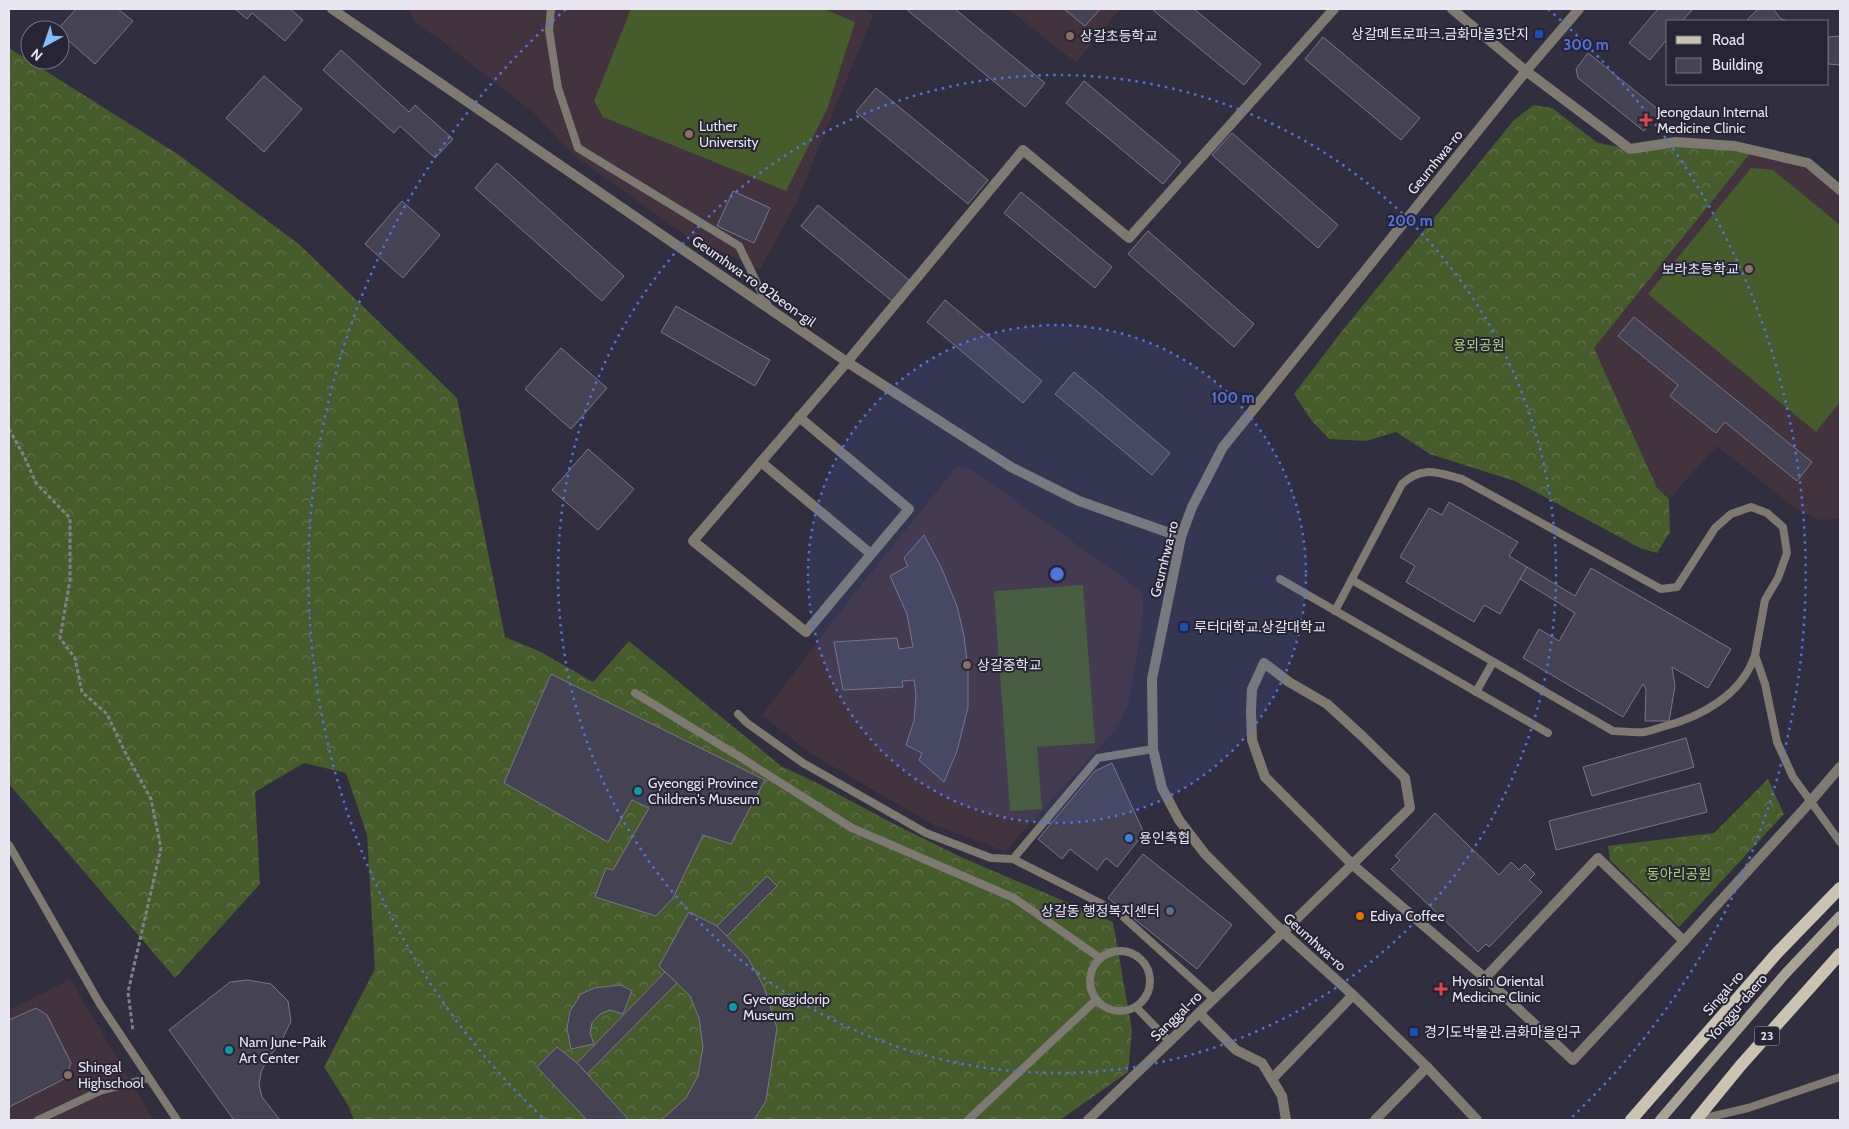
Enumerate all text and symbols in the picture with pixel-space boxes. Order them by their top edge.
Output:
north arrow [20,20,70,70]
legend [1666,20,1829,85]
place label: 상갈메트로파크.금화마을3단지 [1351,25,1529,43]
place label: 상갈초등학교 [1080,27,1157,45]
marker: 상갈메트로파크.금화마을3단지 [1533,28,1545,40]
marker: 상갈초등학교 [1064,30,1076,42]
text: Road [1712,31,1745,49]
text: 300 m [1563,36,1609,54]
text: N [27,45,46,65]
text: Building [1712,56,1763,74]
place label: Jeongdaun Internal Medicine Clinic [1656,103,1769,137]
marker: Jeongdaun Internal Medicine Clinic [1639,113,1653,127]
place label: Luther University [699,117,759,151]
street label: Geumhwa-ro [1403,126,1467,198]
marker: Luther University [683,128,695,140]
text: 200 m [1387,212,1433,230]
street label: Geumhwa-ro 82beon-gil [689,231,820,331]
place label: 보라초등학교 [1662,260,1739,278]
marker: 보라초등학교 [1743,263,1755,275]
park label: 용뫼공원 [1453,336,1505,354]
text: 100 m [1211,389,1255,407]
street label: Geumhwa-ro [1146,519,1182,599]
centre of rings [1048,565,1066,583]
place label: 루터대학교.상갈대학교 [1194,618,1326,636]
marker: 루터대학교.상갈대학교 [1178,621,1190,633]
place label: 상갈중학교 [977,656,1042,674]
marker: 상갈중학교 [961,659,973,671]
place label: Gyeonggi Province Children's Museum [648,774,759,808]
marker: Gyeonggi Province Children's Museum [632,785,644,797]
place label: 용인축협 [1139,829,1191,847]
marker: 용인축협 [1123,832,1135,844]
park label: 동아리공원 [1647,865,1711,883]
place label: 상갈동 행정복지센터 [1041,902,1160,920]
marker: 상갈동 행정복지센터 [1164,905,1176,917]
place label: Ediya Coffee [1370,907,1445,925]
street label: Geumhwa-ro [1280,909,1350,975]
marker: Ediya Coffee [1354,910,1366,922]
street label: Singal-ro [1699,967,1748,1019]
street label: Yonggu-daero [1702,970,1771,1045]
place label: Hyosin Oriental Medicine Clinic [1452,972,1545,1006]
marker: Hyosin Oriental Medicine Clinic [1434,982,1448,996]
street label: Sanggal-ro [1147,987,1206,1045]
place label: Gyeonggidorip Museum [743,990,830,1024]
marker: Gyeonggidorip Museum [727,1001,739,1013]
place label: 경기도박물관.금화마을입구 [1424,1023,1582,1041]
marker: 경기도박물관.금화마을입구 [1408,1026,1420,1038]
road number: 23 [1754,1026,1780,1046]
place label: Nam June-Paik Art Center [239,1033,327,1067]
marker: Nam June-Paik Art Center [223,1044,235,1056]
place label: Shingal Highschool [78,1058,144,1092]
marker: Shingal Highschool [62,1069,74,1081]

